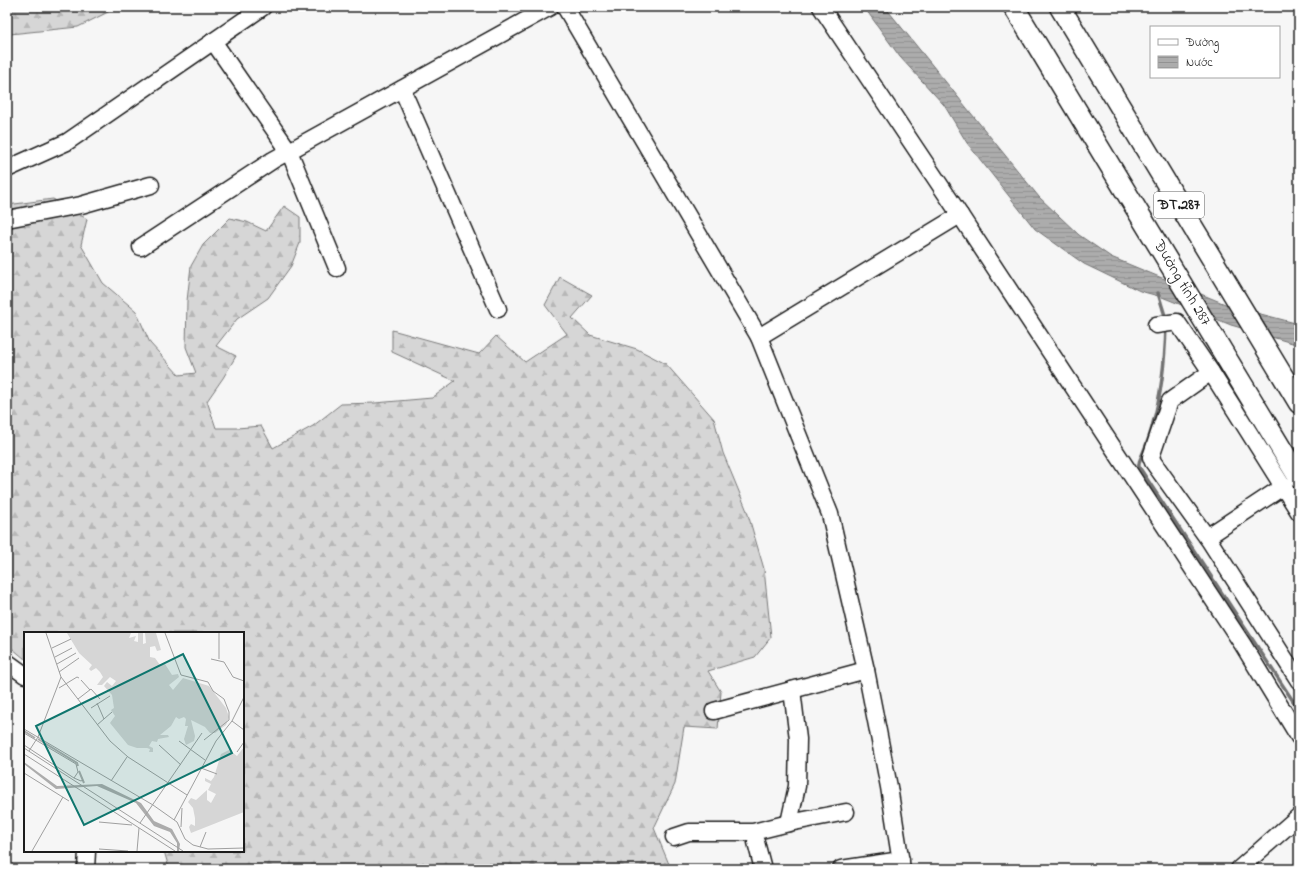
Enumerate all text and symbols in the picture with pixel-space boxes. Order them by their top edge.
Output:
legend [1150,26,1280,78]
text: Đường [1185,34,1219,53]
text: Nước [1186,54,1213,72]
road number: ĐT.287 [1154,192,1204,218]
street label: Đường tỉnh 287 [1146,235,1217,331]
inset map [24,632,244,852]

